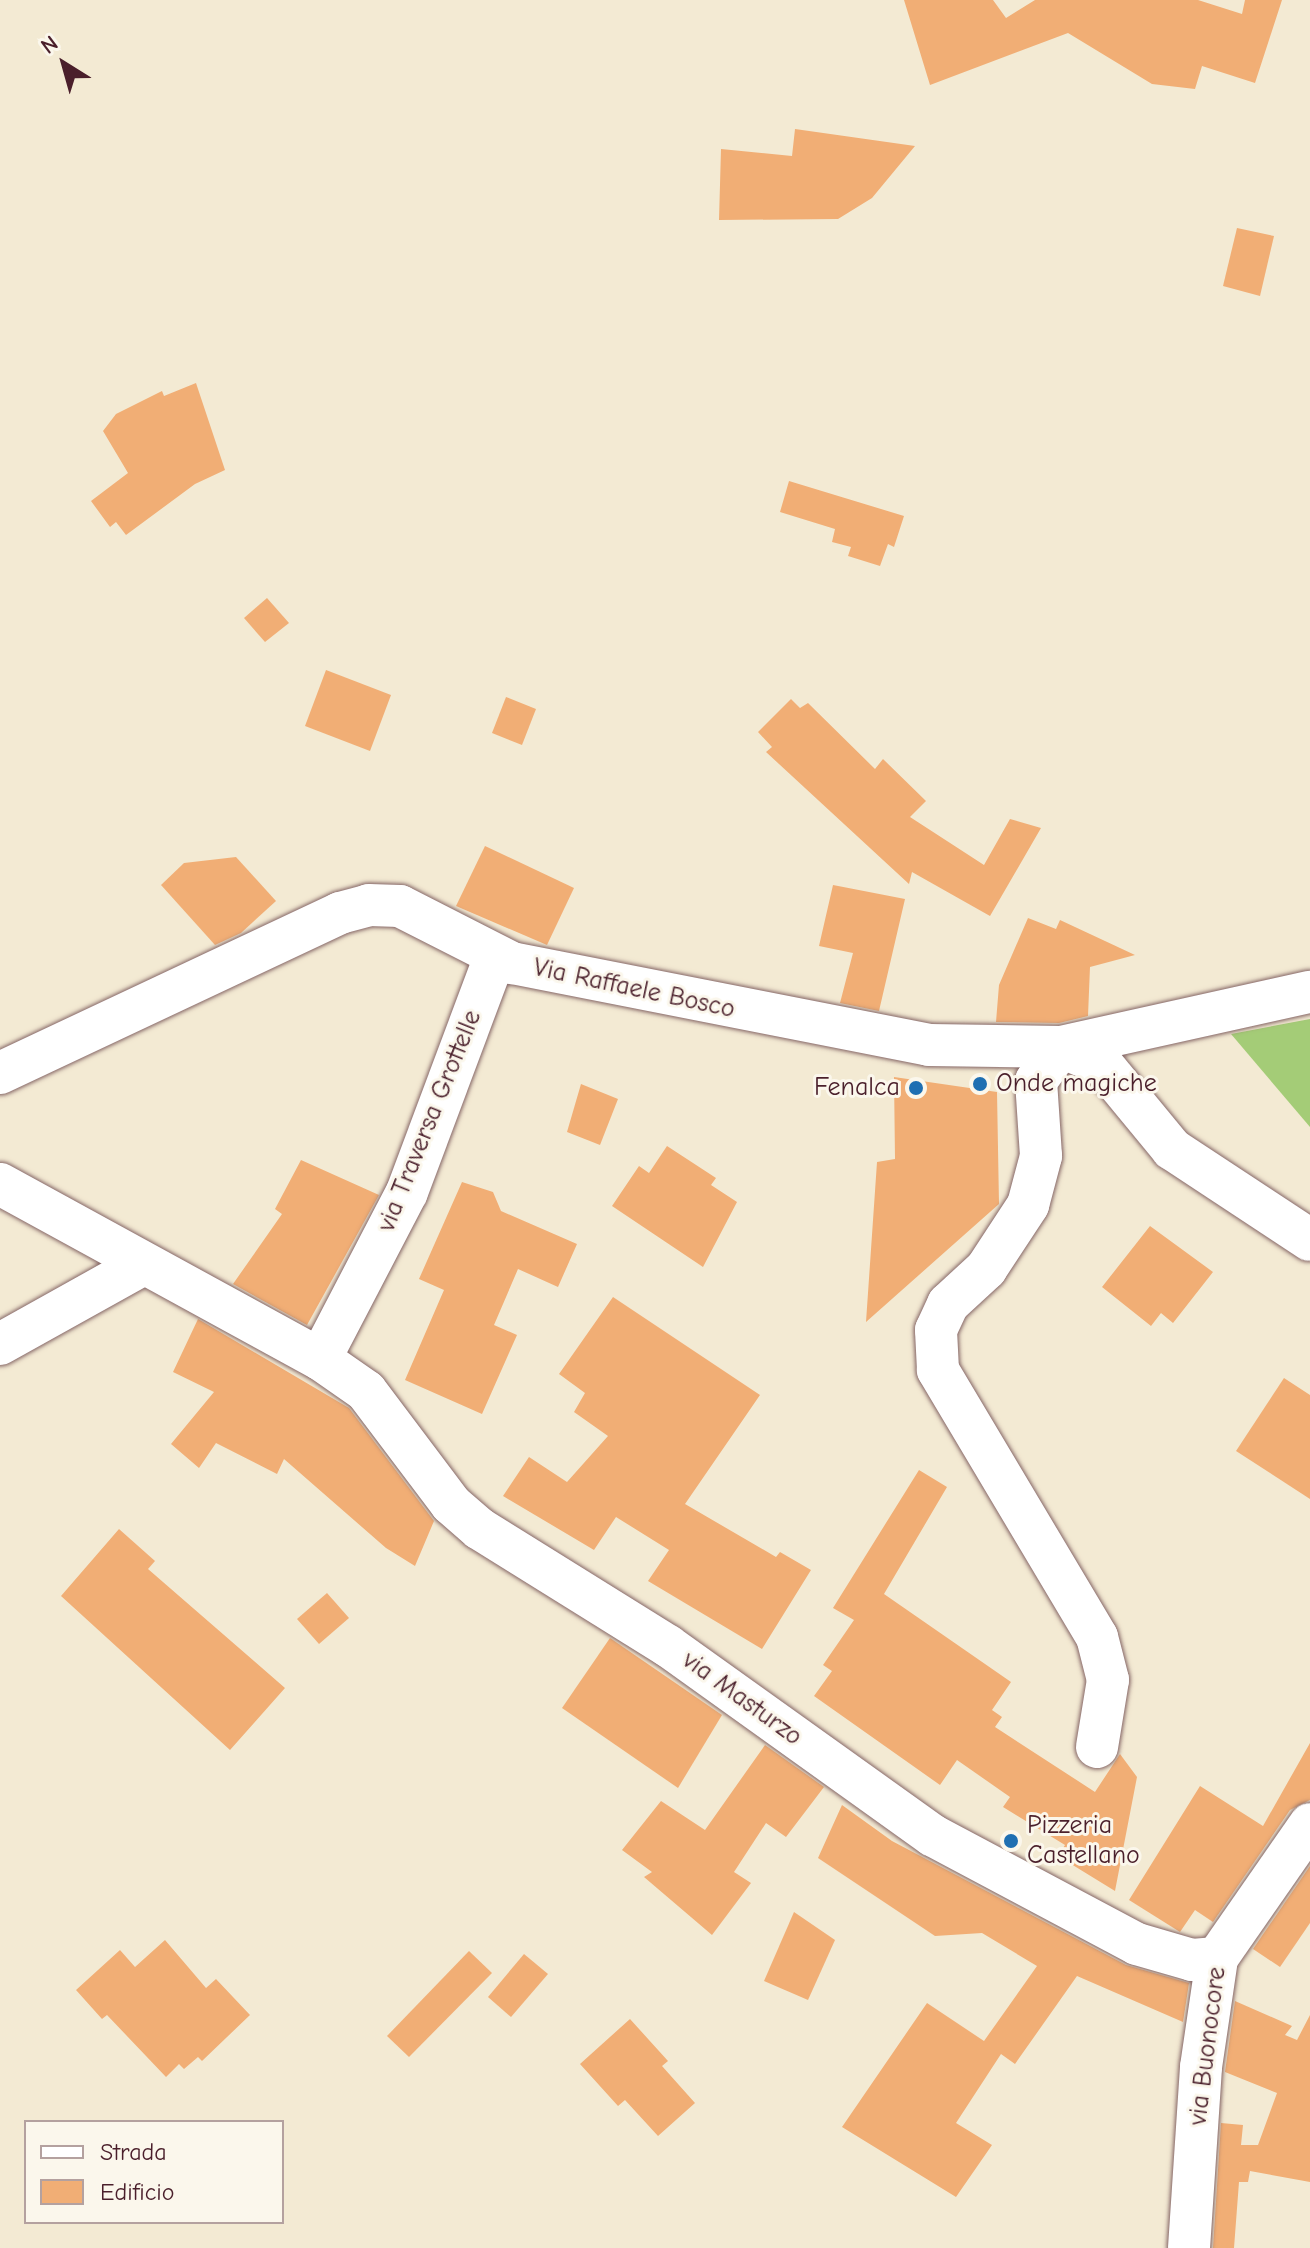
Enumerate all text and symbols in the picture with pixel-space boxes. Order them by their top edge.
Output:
north arrow [24,24,104,104]
text: N [36,30,63,60]
street label: Via Raffaele Bosco [530,952,738,1026]
street label: via Traversa Grottelle [371,1006,489,1236]
place label: Onde magiche [996,1068,1157,1100]
place label: Fenalca [814,1072,900,1104]
marker: Onde magiche [971,1075,989,1093]
marker: Fenalca [907,1079,925,1097]
street label: via Masturzo [676,1645,808,1753]
place label: Pizzeria Castellano [1027,1810,1140,1872]
marker: Pizzeria Castellano [1002,1832,1020,1850]
street label: via Buonocore [1183,1965,1233,2127]
legend [24,2120,284,2224]
text: Strada [100,2138,167,2166]
text: Edificio [100,2178,175,2206]

